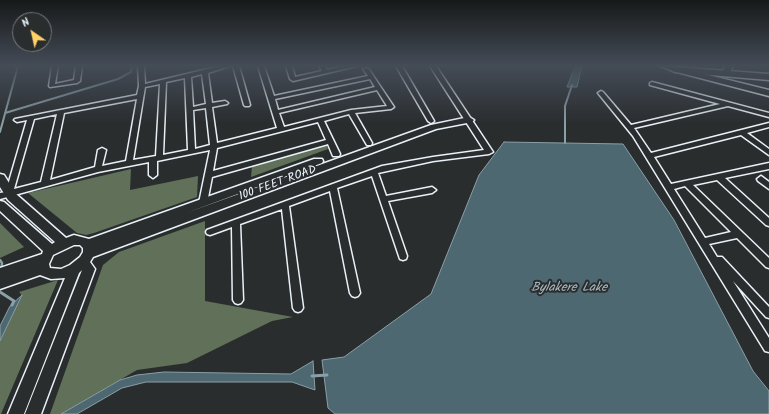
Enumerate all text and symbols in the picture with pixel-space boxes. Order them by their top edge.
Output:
north arrow [12,12,52,52]
text: N [18,13,34,32]
street label: 100 FEET ROAD [237,163,319,205]
water label: Bylakere Lake [531,281,607,297]

